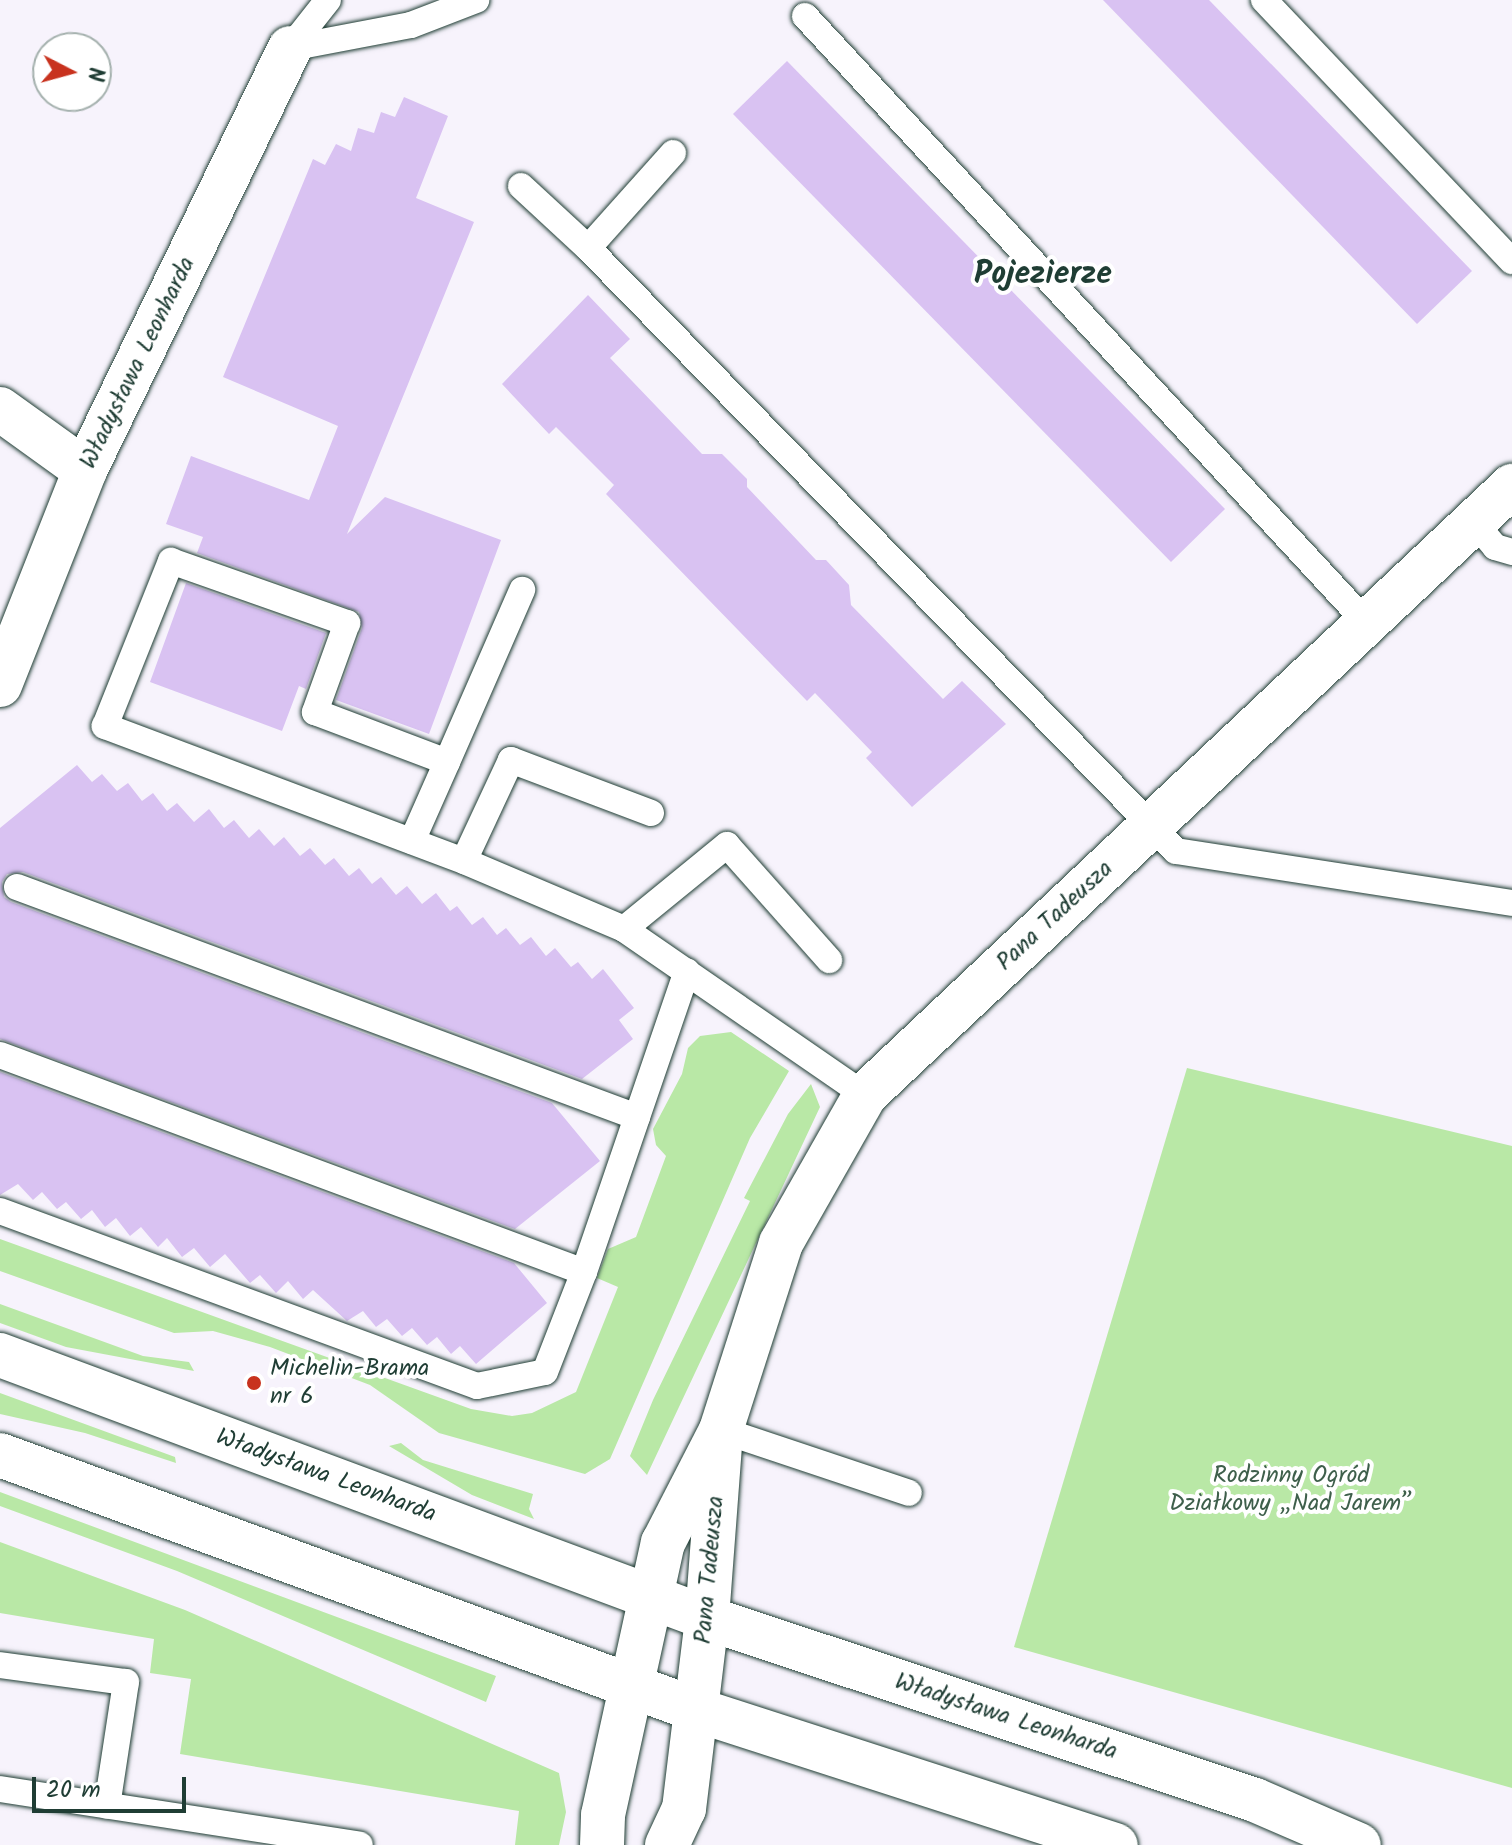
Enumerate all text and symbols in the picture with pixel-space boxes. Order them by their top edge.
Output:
north arrow [32,32,112,112]
text: N [76,66,113,83]
street label: Władysława Leonharda [74,252,202,474]
district label: Pojezierze [974,256,1112,294]
street label: Pana Tadeusza [991,855,1119,977]
place label: Michelin-Brama nr 6 [270,1355,429,1411]
marker: Michelin-Brama nr 6 [245,1374,263,1392]
street label: Władysława Leonharda [212,1423,440,1529]
park label: Rodzinny Ogród Działkowy „Nad Jarem” [1169,1462,1413,1518]
street label: Pana Tadeusza [689,1495,731,1645]
street label: Władysława Leonharda [891,1667,1121,1767]
scale bar [36,1761,190,1811]
text: 20 m [46,1771,101,1810]

